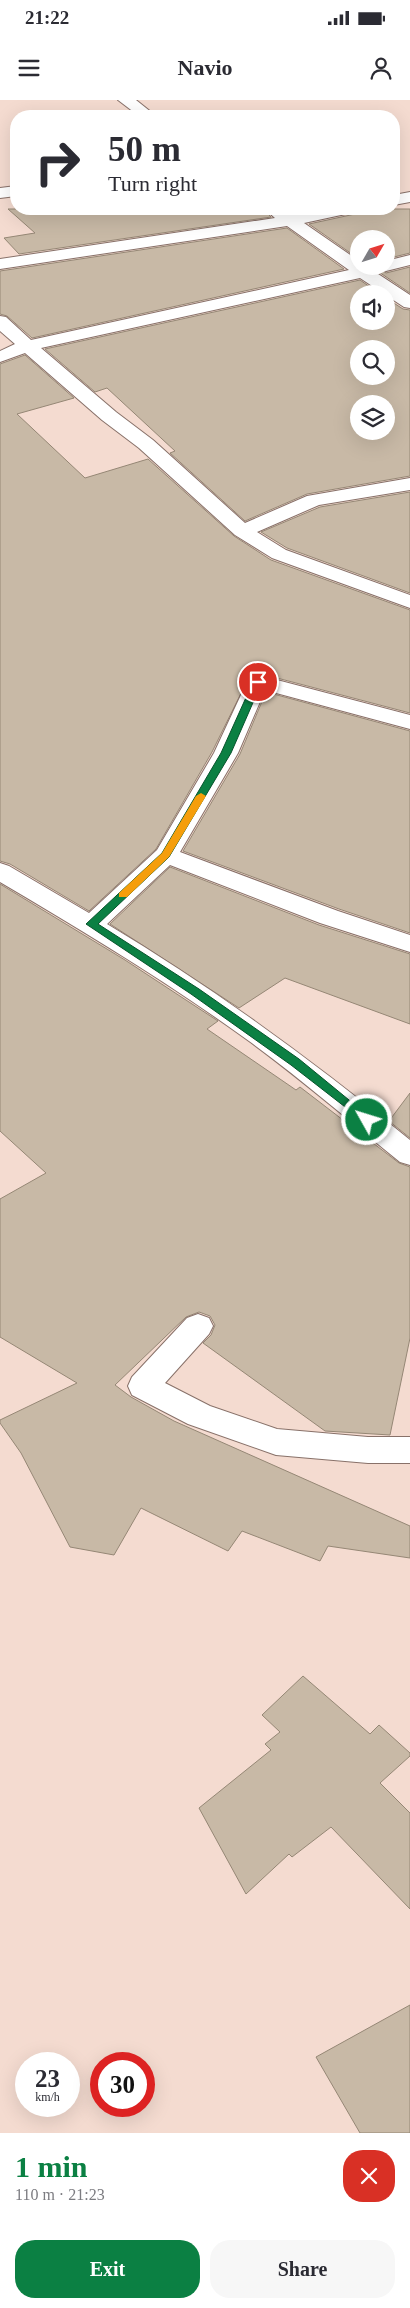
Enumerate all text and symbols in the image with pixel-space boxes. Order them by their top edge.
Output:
text: 21:22 [25,7,69,28]
icon: menu [15,54,43,82]
icon: person [367,54,395,82]
text: Navio [178,55,233,80]
icon: right [25,130,90,195]
text: 50 m [108,130,181,169]
text: Turn right [108,171,197,196]
north arrow [350,230,395,275]
map controls [350,230,395,440]
button: sound [350,285,395,330]
button: search [350,340,395,385]
button: layers [350,395,395,440]
pin [237,661,279,703]
icon: arrive [244,668,272,696]
position arrow [340,1093,392,1145]
speed limit sign: 30 [90,2052,155,2117]
text: 23 [35,2065,60,2092]
text: km/h [35,2090,60,2104]
text: 1 min [15,2150,88,2183]
button: close [343,2150,395,2202]
text: 110 m · 21:23 [15,2186,105,2203]
button: Exit [15,2240,200,2298]
button: Share [210,2240,395,2298]

